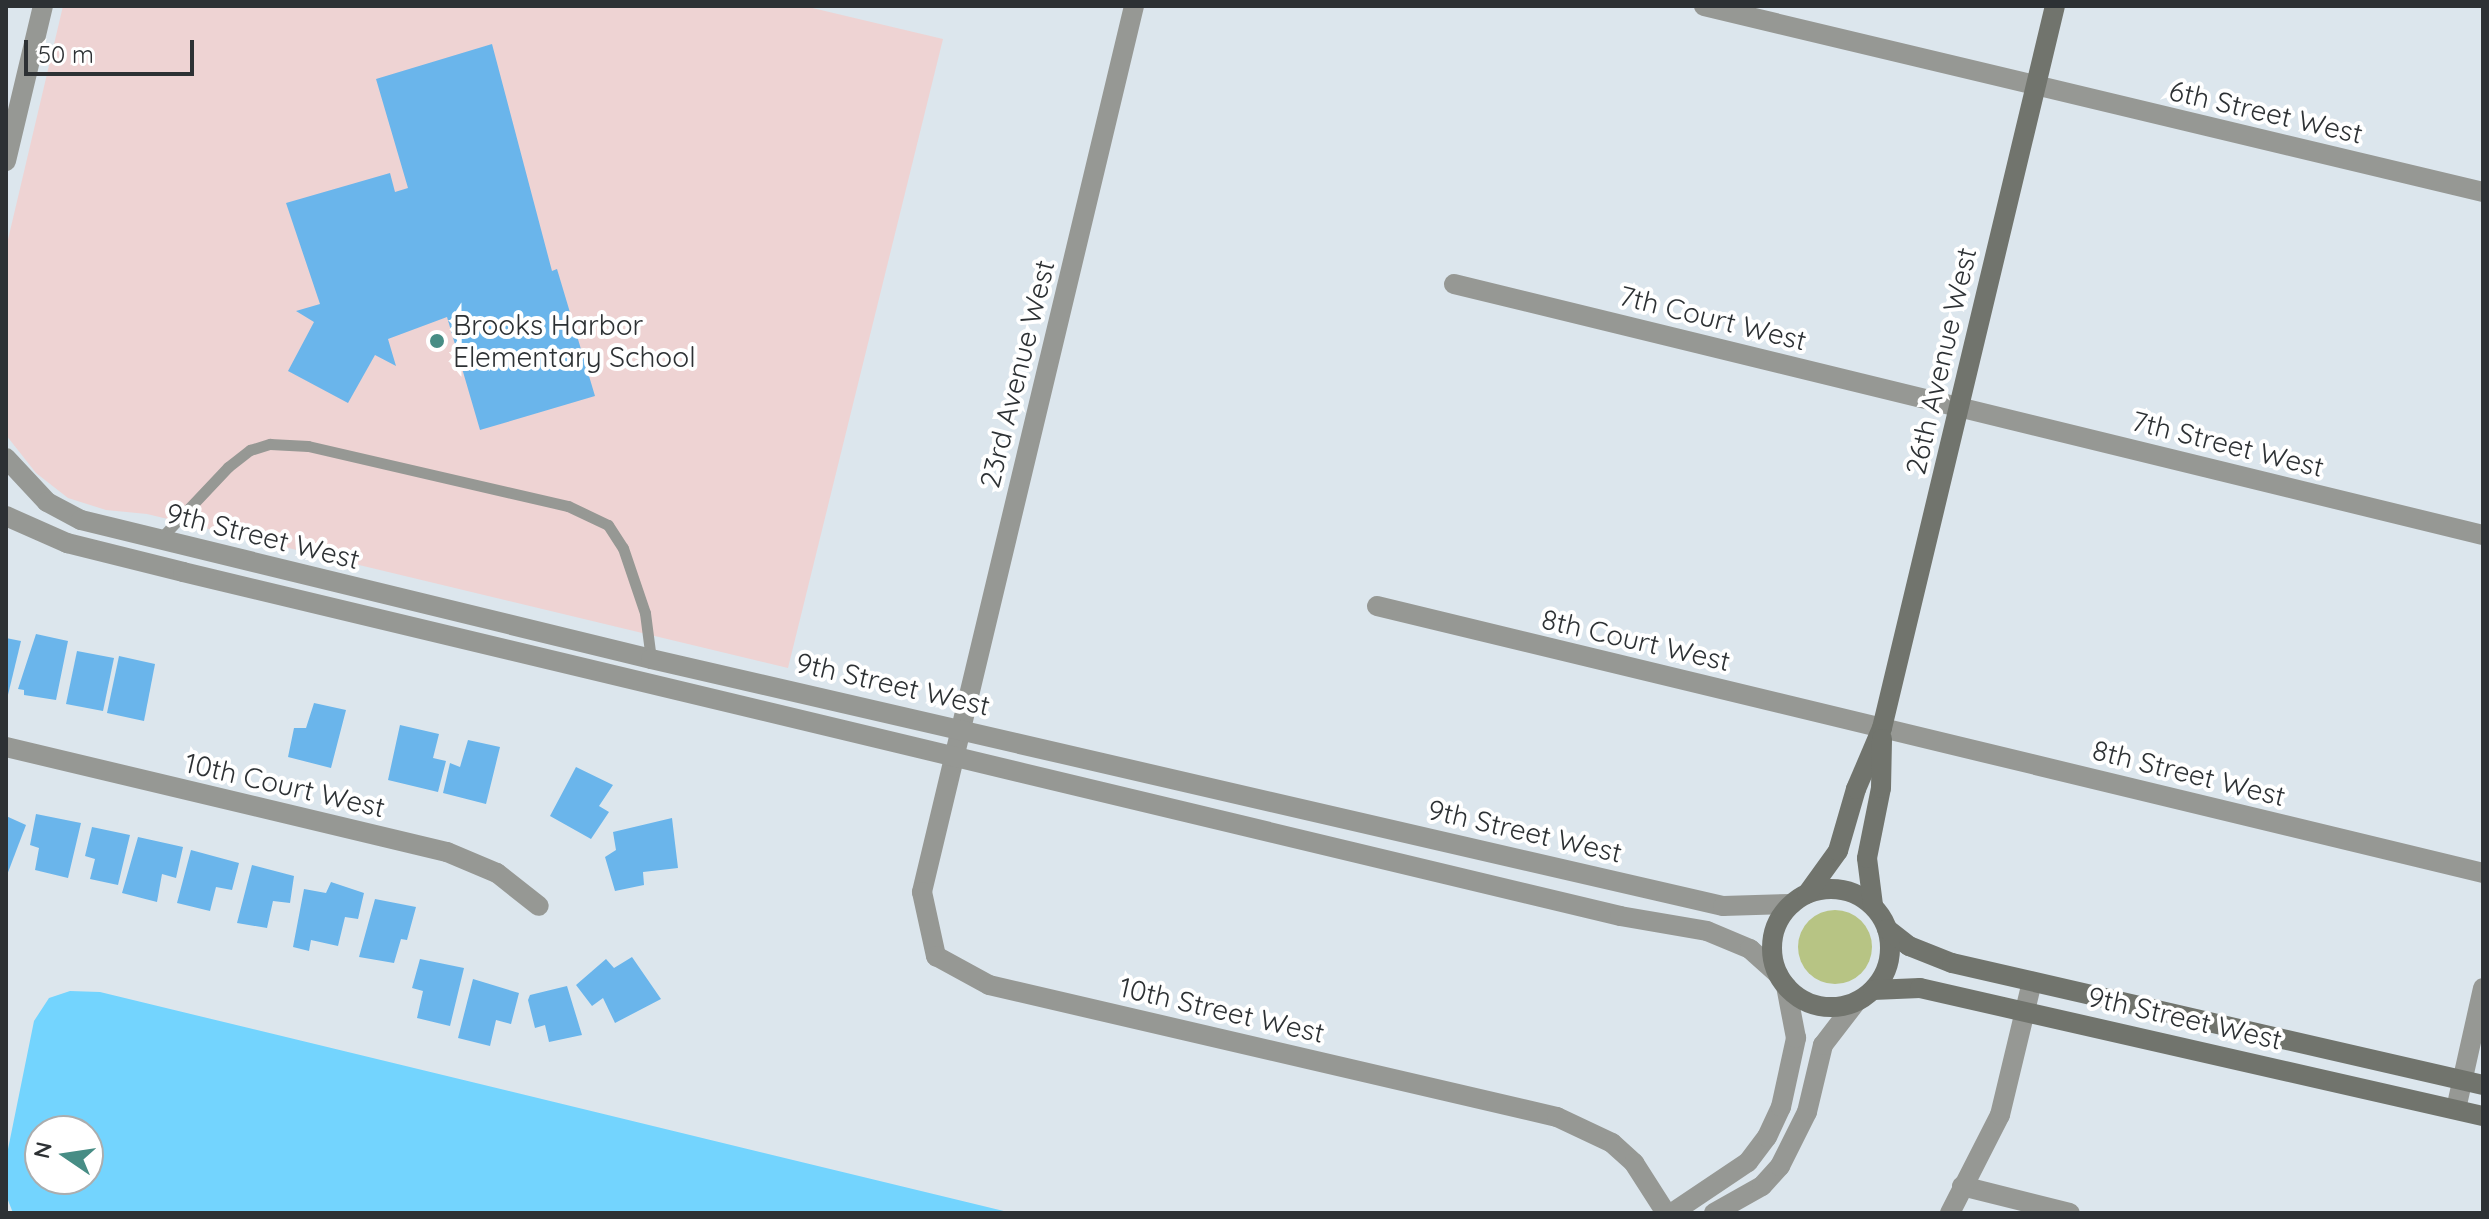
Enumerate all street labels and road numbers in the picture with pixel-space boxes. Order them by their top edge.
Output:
street label: 6th Street West [2166,73,2366,151]
street label: 26th Avenue West [1899,244,1983,478]
street label: 23rd Avenue West [972,257,1062,491]
street label: 7th Court West [1616,279,1810,357]
street label: 7th Street West [2129,404,2327,484]
street label: 9th Street West [163,496,363,576]
street label: 8th Court West [1539,602,1733,678]
street label: 9th Street West [793,645,993,723]
street label: 8th Street West [2089,733,2289,813]
street label: 10th Court West [182,746,388,824]
street label: 9th Street West [1425,792,1625,870]
street label: 10th Street West [1116,970,1328,1050]
street label: 9th Street West [2085,979,2285,1057]

